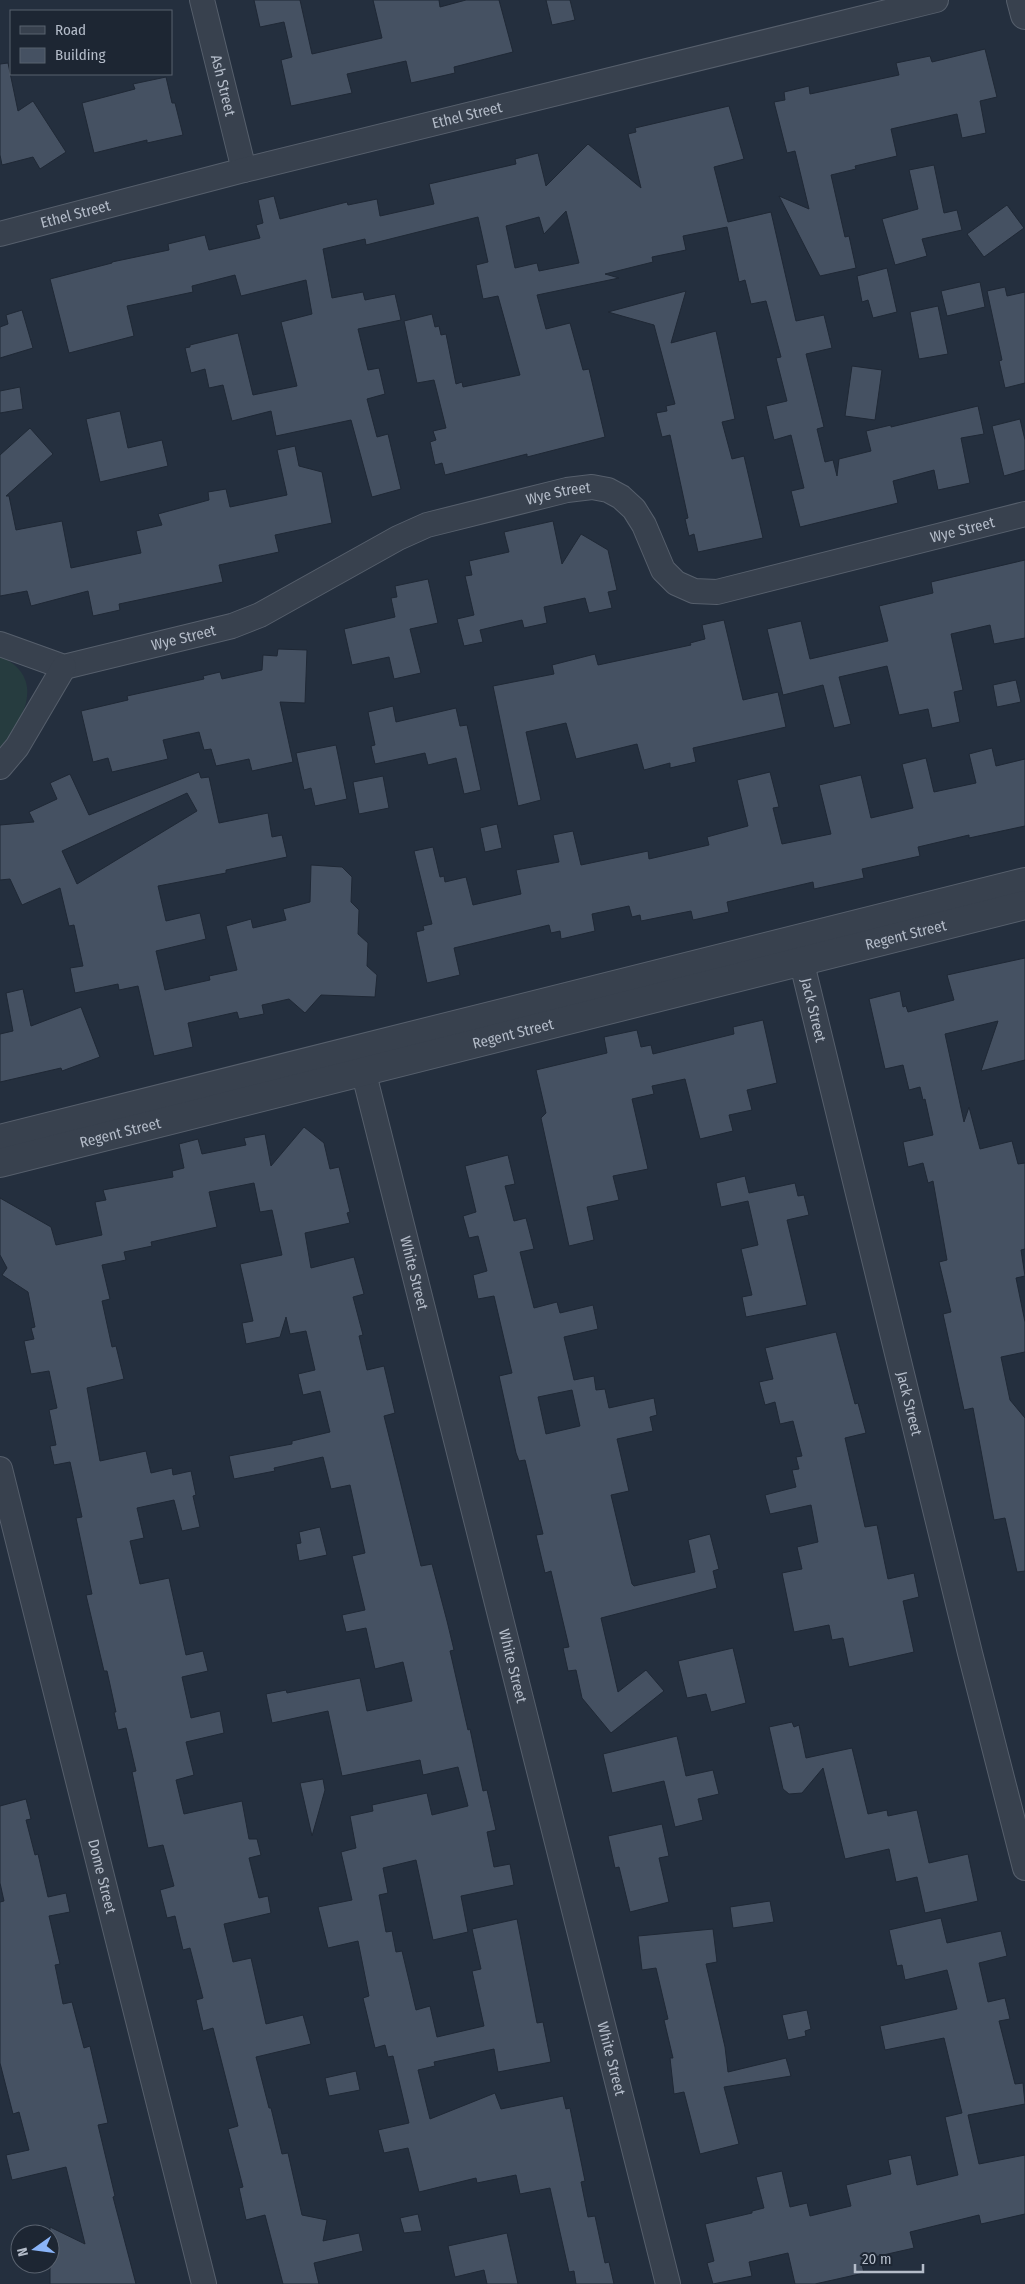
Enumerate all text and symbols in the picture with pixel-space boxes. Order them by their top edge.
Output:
legend [10,10,172,75]
text: Road [55,21,86,39]
text: Building [55,46,106,64]
street label: Ash Street [207,53,239,118]
street label: Ethel Street [430,98,504,132]
street label: Ethel Street [39,196,112,232]
street label: Wye Street [524,478,592,509]
street label: Wye Street [928,513,997,547]
street label: Wye Street [149,621,218,654]
street label: Regent Street [863,916,948,954]
street label: Jack Street [797,976,830,1044]
street label: Regent Street [471,1015,555,1053]
street label: Regent Street [78,1114,163,1152]
street label: White Street [396,1234,432,1312]
street label: Jack Street [893,1370,926,1437]
street label: White Street [495,1627,531,1705]
street label: Dome Street [84,1837,120,1916]
street label: White Street [593,2020,629,2098]
north arrow [10,2224,60,2274]
scale bar [855,2242,922,2274]
text: N [14,2246,32,2258]
text: 20 m [862,2250,892,2268]

